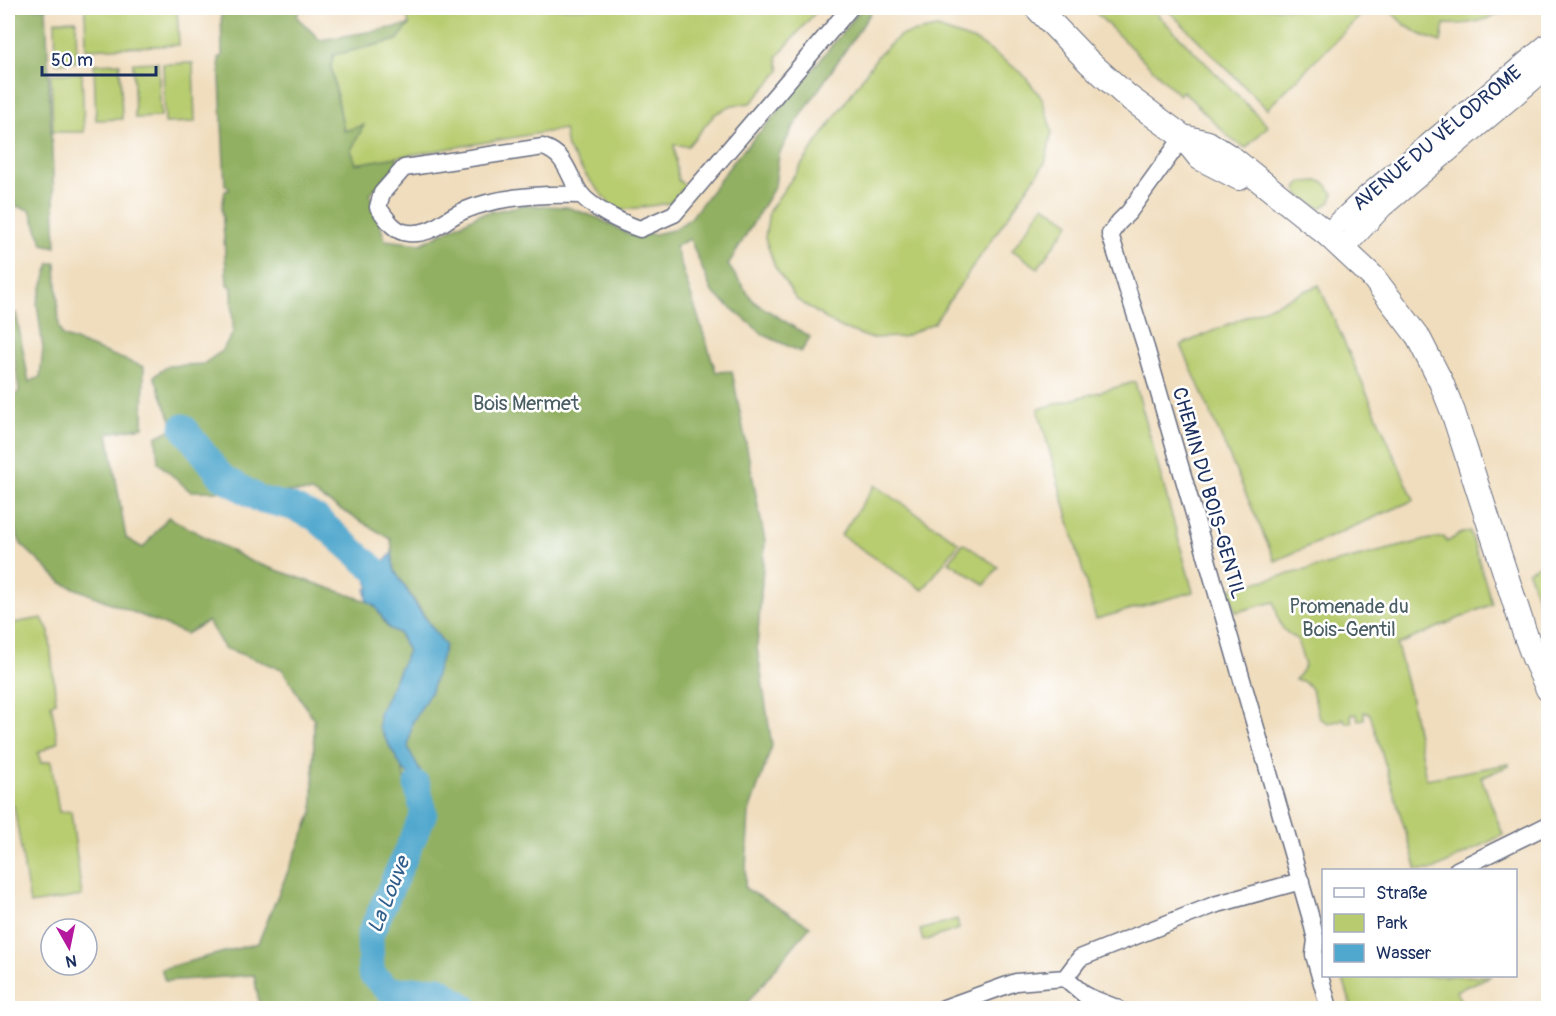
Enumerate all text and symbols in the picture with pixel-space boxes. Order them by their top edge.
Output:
scale bar [42,39,156,77]
text: 50 m [51,49,93,72]
street label: AVENUE DU VÉLODROME [1347,60,1527,216]
street label: CHEMIN DU BOIS-GENTIL [1167,384,1251,602]
park label: Bois Mermet [473,391,580,416]
park label: Promenade du Bois-Gentil [1289,594,1409,642]
water label: La Louve [362,851,417,937]
legend [1322,869,1517,977]
text: Straße [1376,882,1427,905]
text: Park [1376,912,1408,935]
north arrow [39,917,99,977]
text: Wasser [1376,942,1432,965]
text: N [64,950,78,972]

